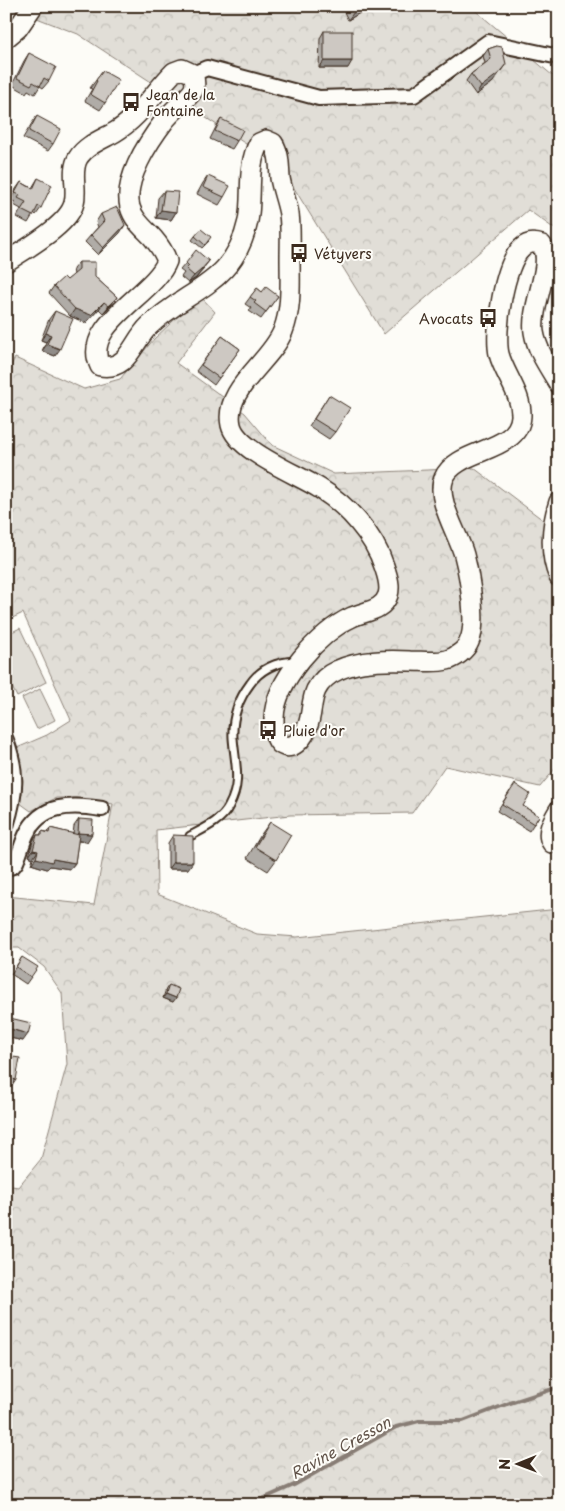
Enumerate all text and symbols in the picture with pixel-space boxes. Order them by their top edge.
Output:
place label: Jean de la Fontaine [146,84,215,121]
bus stop icon: Jean de la Fontaine [120,91,142,113]
bus stop icon: Vétyvers [288,242,310,264]
place label: Vétyvers [314,243,372,264]
bus stop icon: Avocats [477,307,499,329]
place label: Avocats [419,308,473,329]
bus stop icon: Pluie d'or [257,719,279,741]
place label: Pluie d'or [283,720,345,741]
water label: Ravine Cresson [286,1409,395,1484]
north arrow [492,1438,542,1488]
text: N [494,1459,515,1470]

